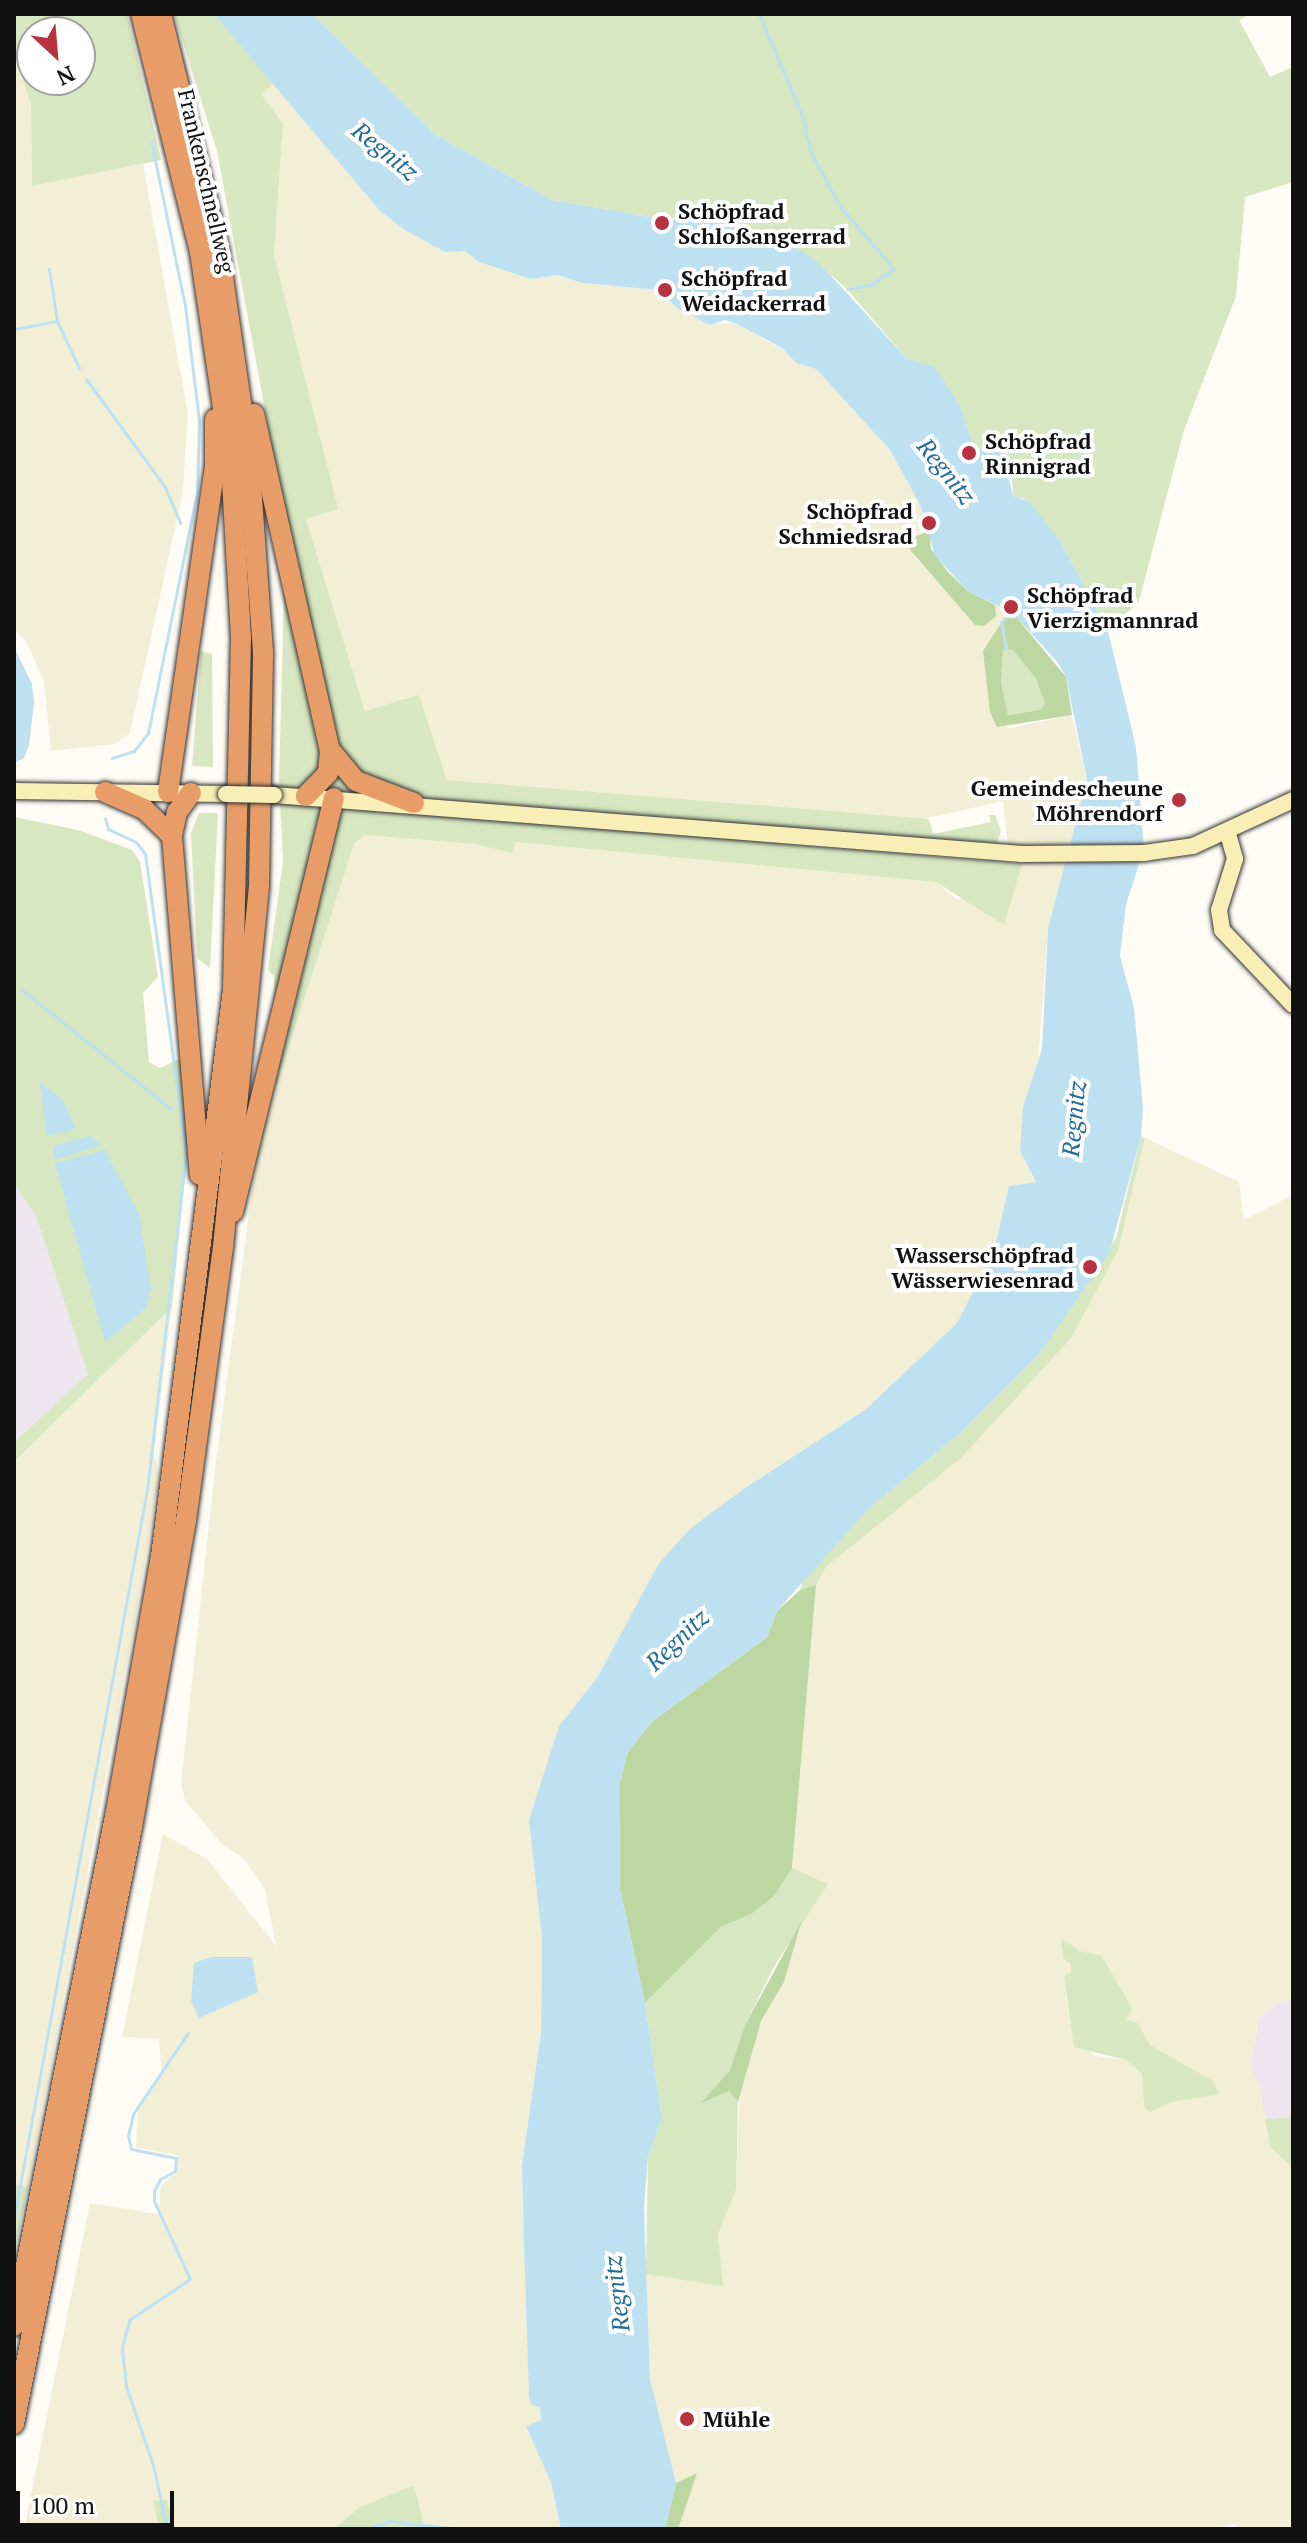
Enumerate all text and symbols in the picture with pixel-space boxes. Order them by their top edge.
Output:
north arrow [16,16,96,96]
text: N [52,60,80,93]
street label: Frankenschnellweg [173,86,241,276]
water label: Regnitz [346,116,424,186]
place label: Schöpfrad Schloßangerrad [678,197,846,248]
marker: Schöpfrad Schloßangerrad [653,214,671,232]
place label: Schöpfrad Weidackerrad [681,264,826,316]
marker: Schöpfrad Weidackerrad [656,281,674,299]
place label: Schöpfrad Rinnigrad [985,427,1091,478]
water label: Regnitz [911,432,981,510]
marker: Schöpfrad Rinnigrad [960,444,978,462]
place label: Schöpfrad Schmiedsrad [779,497,913,548]
marker: Schöpfrad Schmiedsrad [920,514,938,532]
place label: Schöpfrad Vierzigmannrad [1027,581,1198,632]
marker: Schöpfrad Vierzigmannrad [1002,598,1020,616]
place label: Gemeindescheune Möhrendorf [971,774,1163,826]
marker: Gemeindescheune Möhrendorf [1170,791,1188,809]
water label: Regnitz [1056,1080,1092,1158]
place label: Wasserschöpfrad Wässerwiesenrad [891,1241,1074,1292]
marker: Wasserschöpfrad Wässerwiesenrad [1081,1258,1099,1276]
water label: Regnitz [640,1603,714,1677]
water label: Regnitz [598,2255,636,2333]
place label: Mühle [703,2406,770,2432]
marker: Mühle [678,2410,696,2428]
scale bar [20,2475,178,2525]
text: 100 m [30,2489,95,2521]

